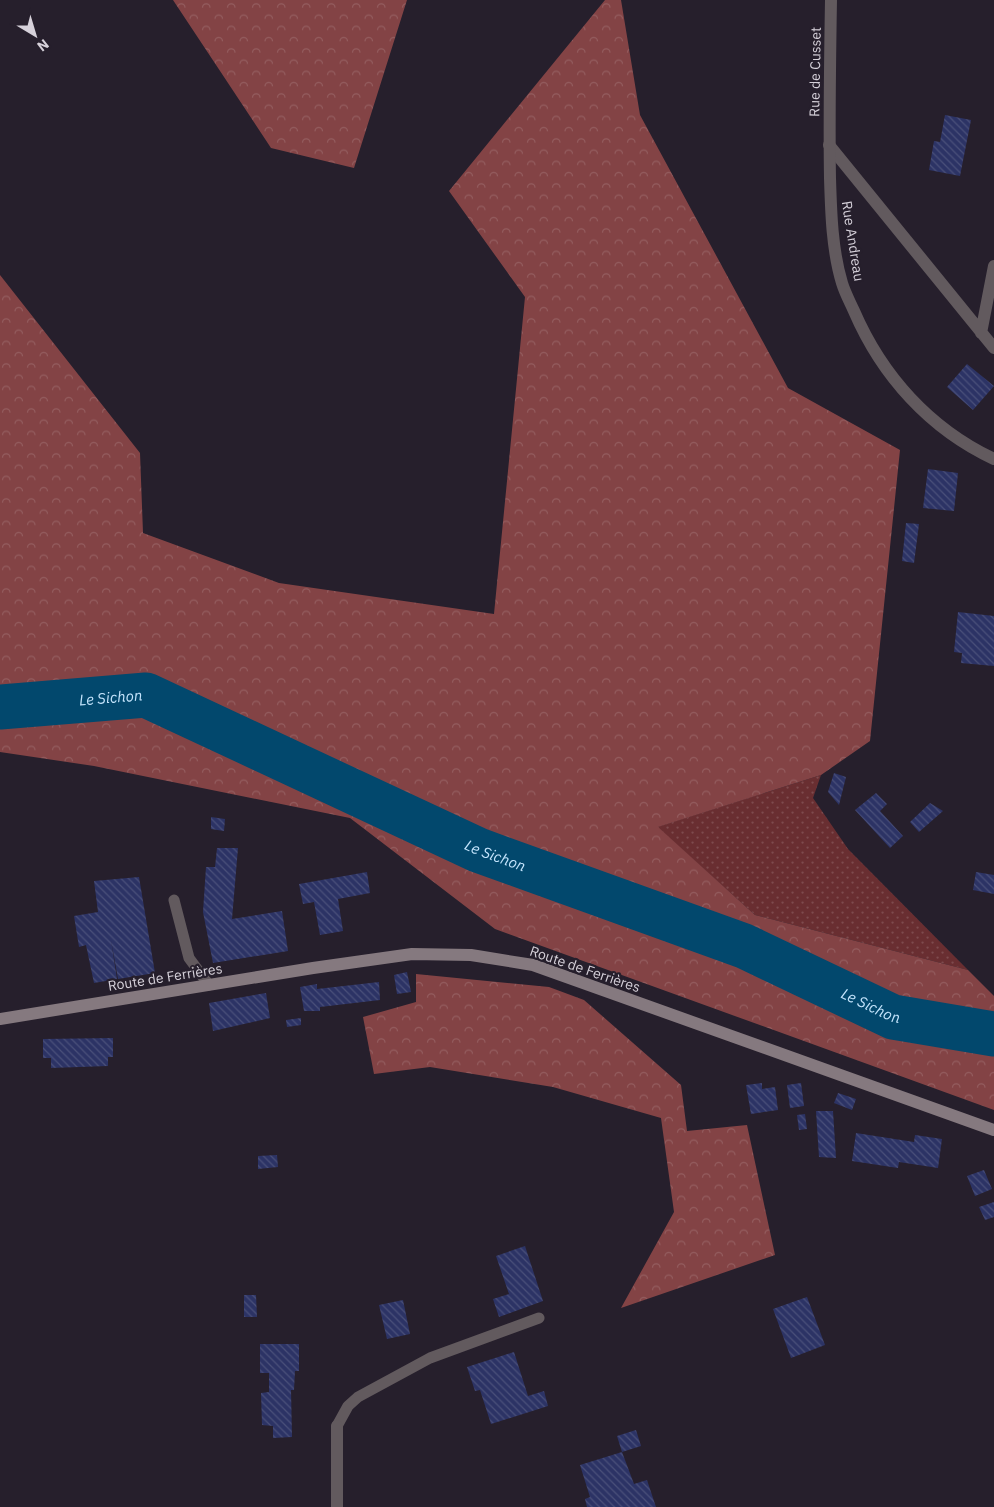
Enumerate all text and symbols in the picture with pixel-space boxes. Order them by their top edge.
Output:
north arrow [10,10,60,60]
street label: Rue de Cusset [805,27,825,117]
text: N [33,35,53,55]
street label: Rue Andreau [838,200,868,282]
water label: Le Sichon [78,685,143,709]
water label: Le Sichon [462,835,528,875]
street label: Route de Ferrières [527,942,643,996]
street label: Route de Ferrières [106,959,224,995]
water label: Le Sichon [838,984,902,1027]

